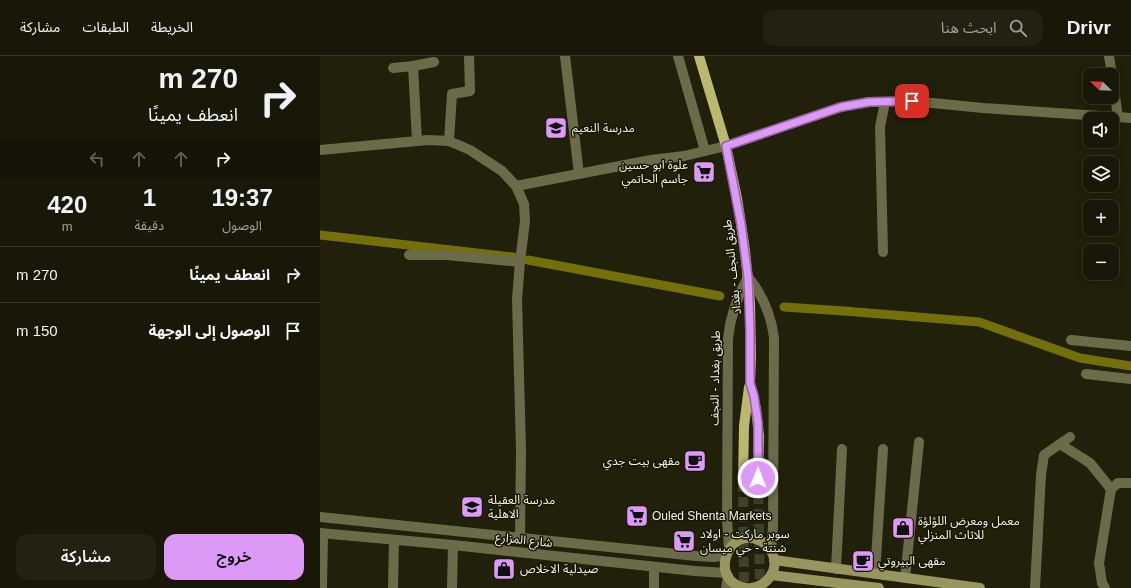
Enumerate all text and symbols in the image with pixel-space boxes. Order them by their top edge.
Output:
search box [763,10,1043,46]
icon: search [1007,17,1029,39]
text: Drivr [1067,17,1111,38]
text: مشاركة [20,19,60,35]
text: الطبقات [82,19,129,35]
text: الخريطة [151,19,193,35]
text: ابحث هنا [941,19,997,36]
text: 270 m [159,63,238,94]
north arrow [1083,68,1119,104]
map controls [1083,68,1119,280]
icon: right [252,72,304,124]
pin [895,84,929,118]
icon: arrive [901,90,923,112]
text: انعطف يمينًا [148,105,238,125]
button: sound [1083,112,1119,148]
school or university icon: مدرسة النعيم [543,115,569,141]
place label: مدرسة النعيم [572,121,635,137]
icon: left [86,148,108,170]
icon: ahead [128,148,150,170]
icon: ahead [170,148,192,170]
icon: right [212,148,234,170]
button: layers [1083,156,1119,192]
place label: علوة ابو حسين جاسم الحاتمي [619,158,688,189]
supermarket icon: علوة ابو حسين جاسم الحاتمي [691,159,717,185]
text: 1 [143,184,156,211]
text: 19:37 [211,184,273,211]
text: 420 [47,191,87,218]
button: + [1083,200,1119,236]
text: دقيقة [135,218,164,233]
text: الوصول [222,218,262,233]
text: m [62,219,73,234]
street label: طريق النجف - بغداد [720,219,745,315]
button: − [1083,244,1119,280]
icon: right [282,264,304,286]
text: 270 m [16,266,58,283]
text: انعطف يمينًا [189,266,270,283]
icon: arrive [282,320,304,342]
text: 150 m [16,322,58,339]
text: الوصول إلى الوجهة [148,322,270,339]
street label: طريق بغداد - النجف [707,330,724,426]
cafe icon: مقهى بيت جدي [682,448,708,474]
place label: مقهى بيت جدي [603,454,680,471]
position arrow [737,457,779,499]
place label: مدرسة العقيلة الاهلية [488,493,555,521]
school or university icon: مدرسة العقيلة الاهلية [459,494,485,520]
supermarket icon: Ouled Shenta Markets [624,503,650,529]
place label: Ouled Shenta Markets [652,509,771,523]
place label: معمل ومعرض اللؤلؤة للاثاث المنزلي [918,514,1020,545]
shop icon: معمل ومعرض اللؤلؤة للاثاث المنزلي [890,515,916,541]
place label: سوبر ماركت - اولاد شنتة - حي ميسان [700,527,790,558]
supermarket icon: سوبر ماركت - اولاد شنتة - حي ميسان [671,528,697,554]
street label: شارع المزارع [494,530,553,552]
button: مشاركة [16,534,156,580]
button: خروج [164,534,304,580]
cafe icon: مقهى البيروتي [850,548,876,574]
place label: مقهى البيروتي [878,554,946,571]
shop icon: صيدلية الاخلاص [491,556,517,582]
place label: صيدلية الاخلاص [520,562,598,576]

